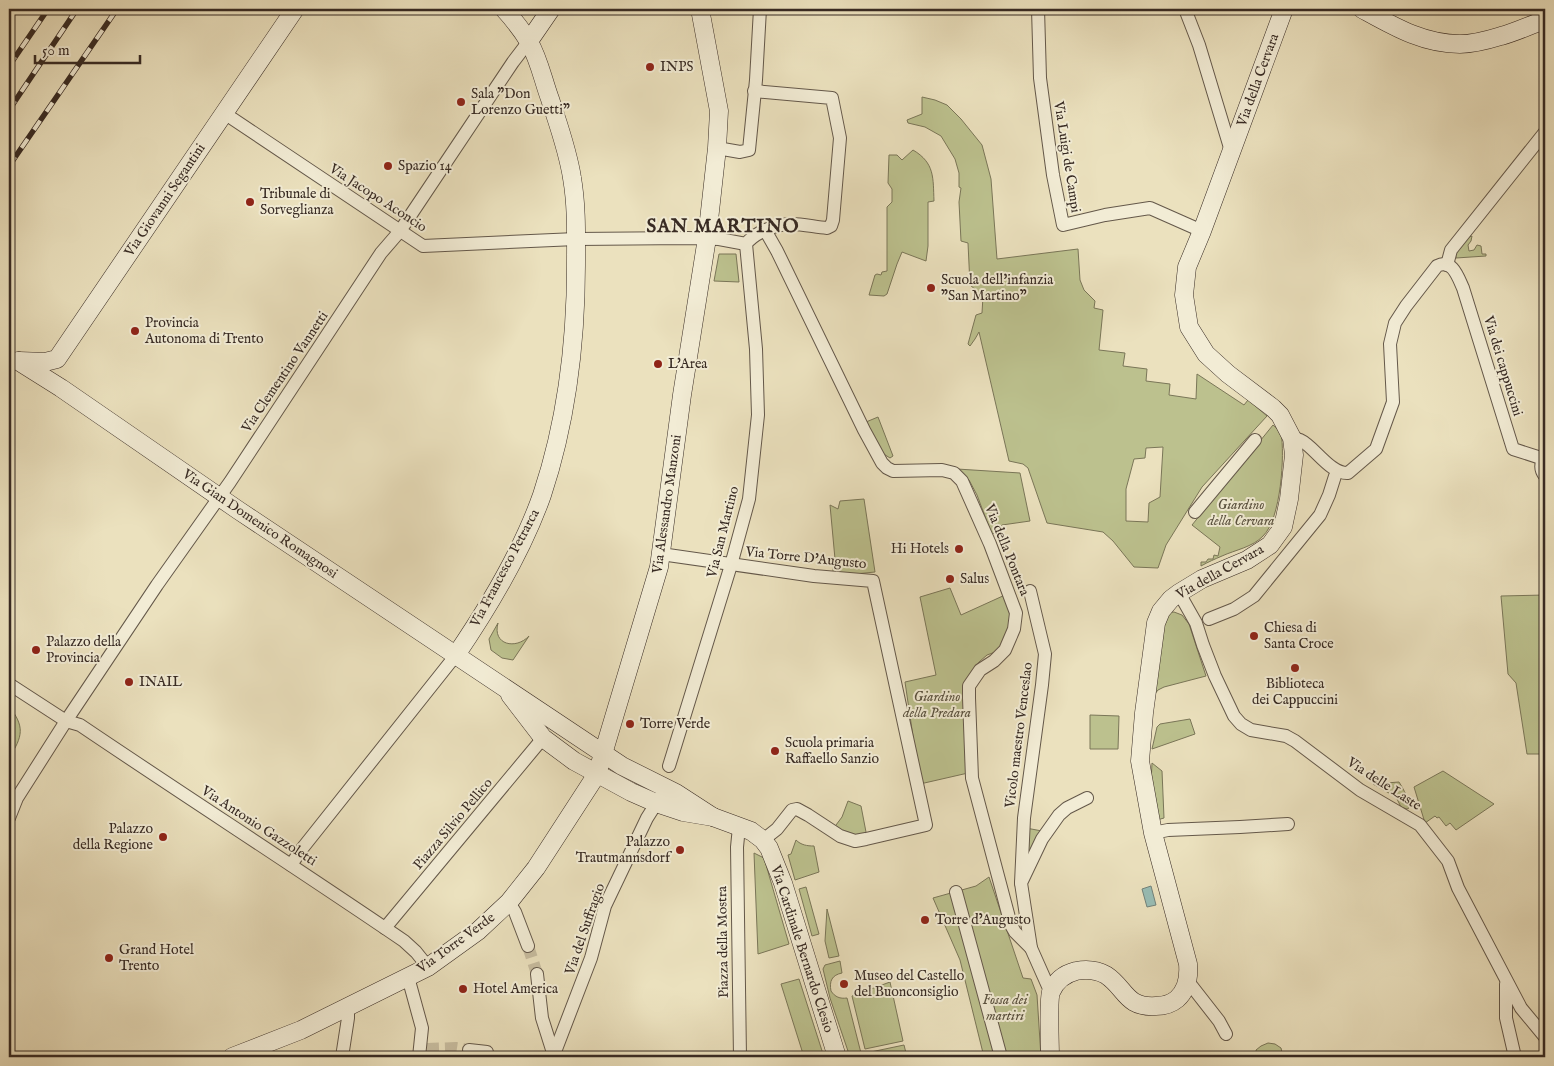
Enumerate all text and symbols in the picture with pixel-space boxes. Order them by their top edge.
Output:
street label: Via della Cervara [1232,30,1283,130]
scale bar [35,32,140,64]
text: 50 m [42,41,70,60]
place label: INPS [660,58,693,76]
marker: INPS [644,61,656,73]
place label: Sala "Don Lorenzo Guetti" [471,85,570,119]
marker: Sala "Don Lorenzo Guetti" [455,96,467,108]
street label: Via Luigi de Campi [1049,99,1085,214]
street label: Via Giovanni Segantini [120,140,210,261]
place label: Spazio 14 [398,157,452,175]
street label: Via Jacopo Aconcio [325,159,431,237]
marker: Spazio 14 [382,160,394,172]
place label: Tribunale di Sorveglianza [260,185,335,219]
marker: Tribunale di Sorveglianza [244,196,256,208]
district label: SAN MARTINO [647,215,799,239]
place label: Scuola dell'infanzia "San Martino" [941,271,1054,305]
marker: Scuola dell'infanzia "San Martino" [925,282,937,294]
street label: Via Clementino Vannetti [237,308,332,437]
street label: Via dei cappuccini [1479,313,1527,419]
place label: Provincia Autonoma di Trento [144,314,264,348]
marker: Provincia Autonoma di Trento [129,325,141,337]
place label: L'Area [668,355,708,373]
marker: L'Area [652,358,664,370]
street label: Via Alessandro Manzoni [648,433,686,576]
street label: Via Gian Domenico Romagnosi [178,465,341,583]
street label: Via San Martino [703,484,743,581]
park label: Giardino della Cervara [1207,496,1275,530]
street label: Via della Pontara [980,501,1034,599]
street label: Via Francesco Petrarca [466,505,544,631]
place label: Hi Hotels [891,540,949,558]
street label: Via della Cervara [1172,540,1268,604]
street label: Via Torre D'Augusto [744,543,868,573]
marker: Hi Hotels [953,543,965,555]
place label: Salus [960,570,989,588]
marker: Salus [944,573,956,585]
place label: Chiesa di Santa Croce [1264,619,1334,653]
marker: Chiesa di Santa Croce [1248,630,1260,642]
place label: Palazzo della Provincia [46,633,122,667]
marker: Palazzo della Provincia [30,644,42,656]
street label: Vicolo maestro Venceslao [1001,661,1037,810]
marker: Biblioteca dei Cappuccini [1289,662,1301,674]
place label: INAIL [139,673,182,691]
place label: Biblioteca dei Cappuccini [1252,675,1338,709]
marker: INAIL [123,676,135,688]
park label: Giardino della Predara [902,688,971,722]
place label: Torre Verde [640,715,711,733]
marker: Torre Verde [624,718,636,730]
place label: Scuola primaria Raffaello Sanzio [785,734,879,768]
marker: Scuola primaria Raffaello Sanzio [769,745,781,757]
street label: Via delle Laste [1343,753,1425,815]
street label: Piazza Silvio Pellico [409,774,497,874]
street label: Via Antonio Gazzoletti [197,781,320,870]
place label: Palazzo della Regione [73,820,154,854]
marker: Palazzo della Regione [157,831,169,843]
place label: Palazzo Trautmannsdorf [576,833,673,867]
marker: Palazzo Trautmannsdorf [674,844,686,856]
street label: Via Cardinale Bernardo Clesio [766,862,838,1035]
street label: Via del Suffragio [561,880,609,978]
street label: Piazza della Mostra [713,885,733,998]
street label: Via Torre Verde [413,908,499,978]
place label: Torre d’Augusto [935,911,1031,929]
marker: Torre d’Augusto [919,914,931,926]
place label: Grand Hotel Trento [119,941,194,975]
marker: Grand Hotel Trento [103,952,115,964]
place label: Museo del Castello del Buonconsiglio [854,967,965,1001]
marker: Museo del Castello del Buonconsiglio [838,978,850,990]
place label: Hotel America [473,980,559,998]
marker: Hotel America [457,983,469,995]
park label: Fossa dei martiri [982,991,1029,1025]

